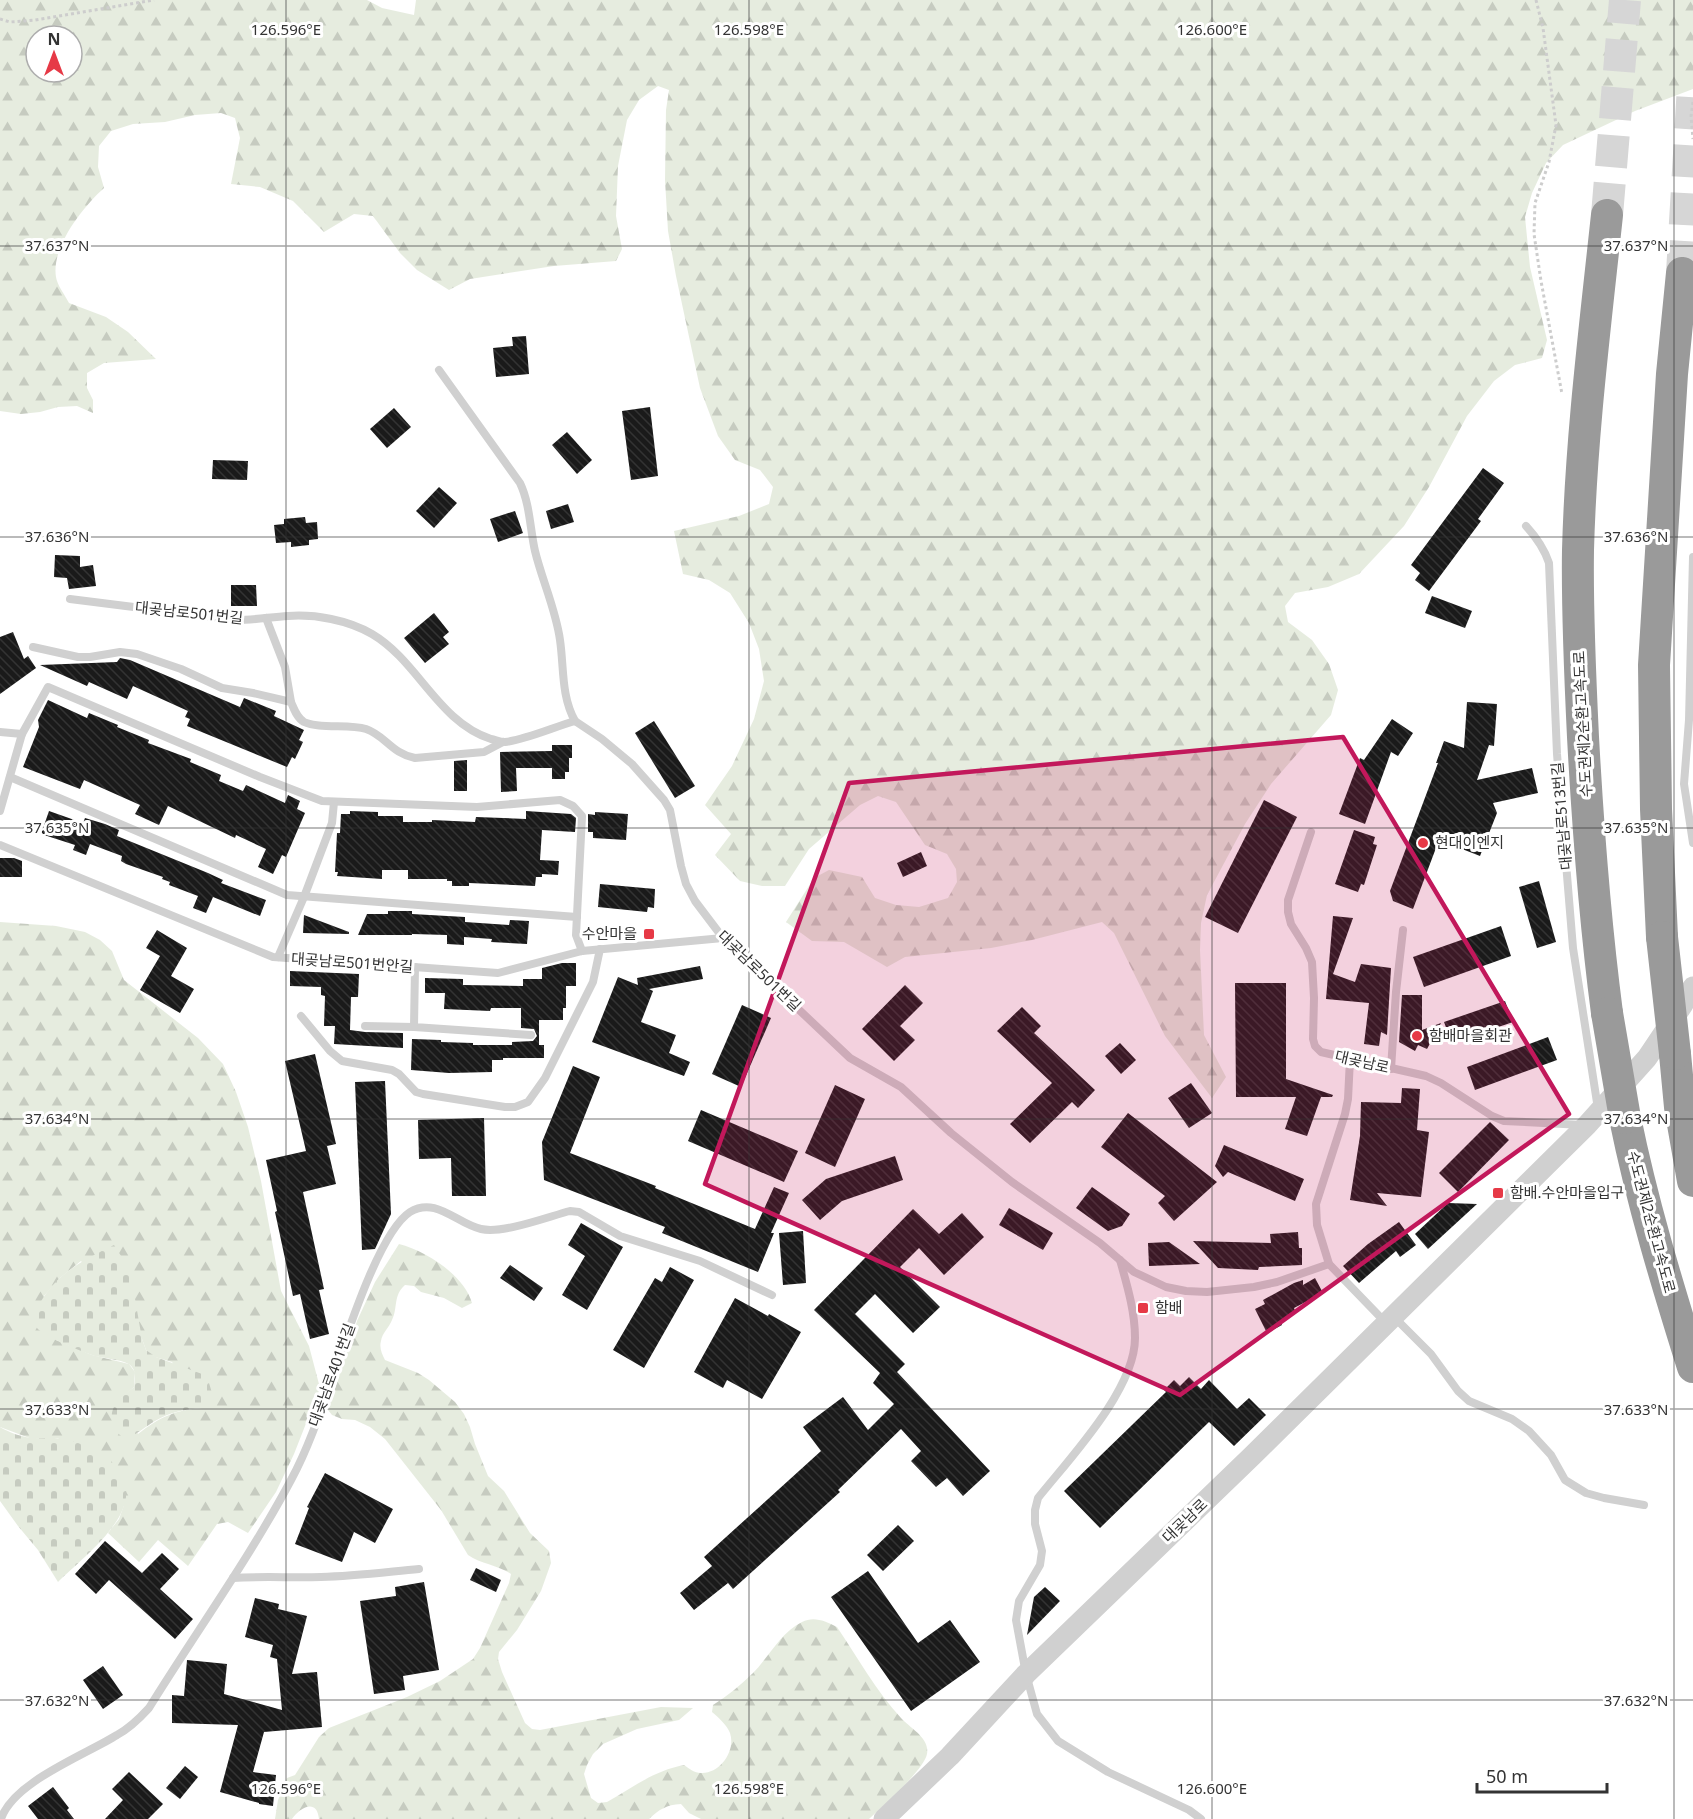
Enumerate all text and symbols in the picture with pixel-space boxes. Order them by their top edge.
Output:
text: 126.596°E [251,19,321,39]
text: 126.598°E [714,19,784,39]
text: 126.600°E [1177,19,1247,39]
north arrow [24,24,84,84]
text: N [47,28,61,50]
text: 37.637°N [25,235,89,255]
text: 37.637°N [1604,235,1668,255]
text: 37.636°N [25,526,89,546]
text: 37.636°N [1604,526,1668,546]
street label: 대곶남로501번길 [134,596,244,628]
street label: 수도권제2순환고속도로 [1568,650,1596,798]
street label: 대곶남로513번길 [1546,761,1576,871]
text: 37.635°N [25,817,89,837]
text: 37.635°N [1604,817,1668,837]
place label: 현대이엔지 [1435,832,1504,852]
marker: 현대이엔지 [1416,836,1430,850]
place label: 수안마을 [582,923,637,943]
street label: 대곶남로501번길 [714,925,806,1015]
marker: 수안마을 [642,927,656,941]
street label: 대곶남로501번안길 [290,948,414,976]
place label: 함배마을회관 [1429,1025,1512,1045]
marker: 함배마을회관 [1410,1029,1424,1043]
street label: 대곶남로 [1333,1045,1391,1077]
text: 37.634°N [25,1108,89,1128]
text: 37.634°N [1604,1108,1668,1128]
street label: 수도권제2순환고속도로 [1623,1148,1681,1295]
place label: 함배.수안마을입구 [1510,1182,1624,1202]
marker: 함배.수안마을입구 [1491,1186,1505,1200]
place label: 함배 [1155,1297,1183,1317]
marker: 함배 [1136,1301,1150,1315]
street label: 대곶남로401번길 [303,1320,359,1429]
text: 37.633°N [25,1399,89,1419]
text: 37.633°N [1604,1399,1668,1419]
street label: 대곶남로 [1158,1494,1211,1547]
text: 37.632°N [25,1690,89,1710]
text: 37.632°N [1604,1690,1668,1710]
scale bar [1477,1756,1608,1794]
text: 50 m [1486,1764,1528,1788]
text: 126.596°E [251,1778,321,1798]
text: 126.598°E [714,1778,784,1798]
text: 126.600°E [1177,1778,1247,1798]

